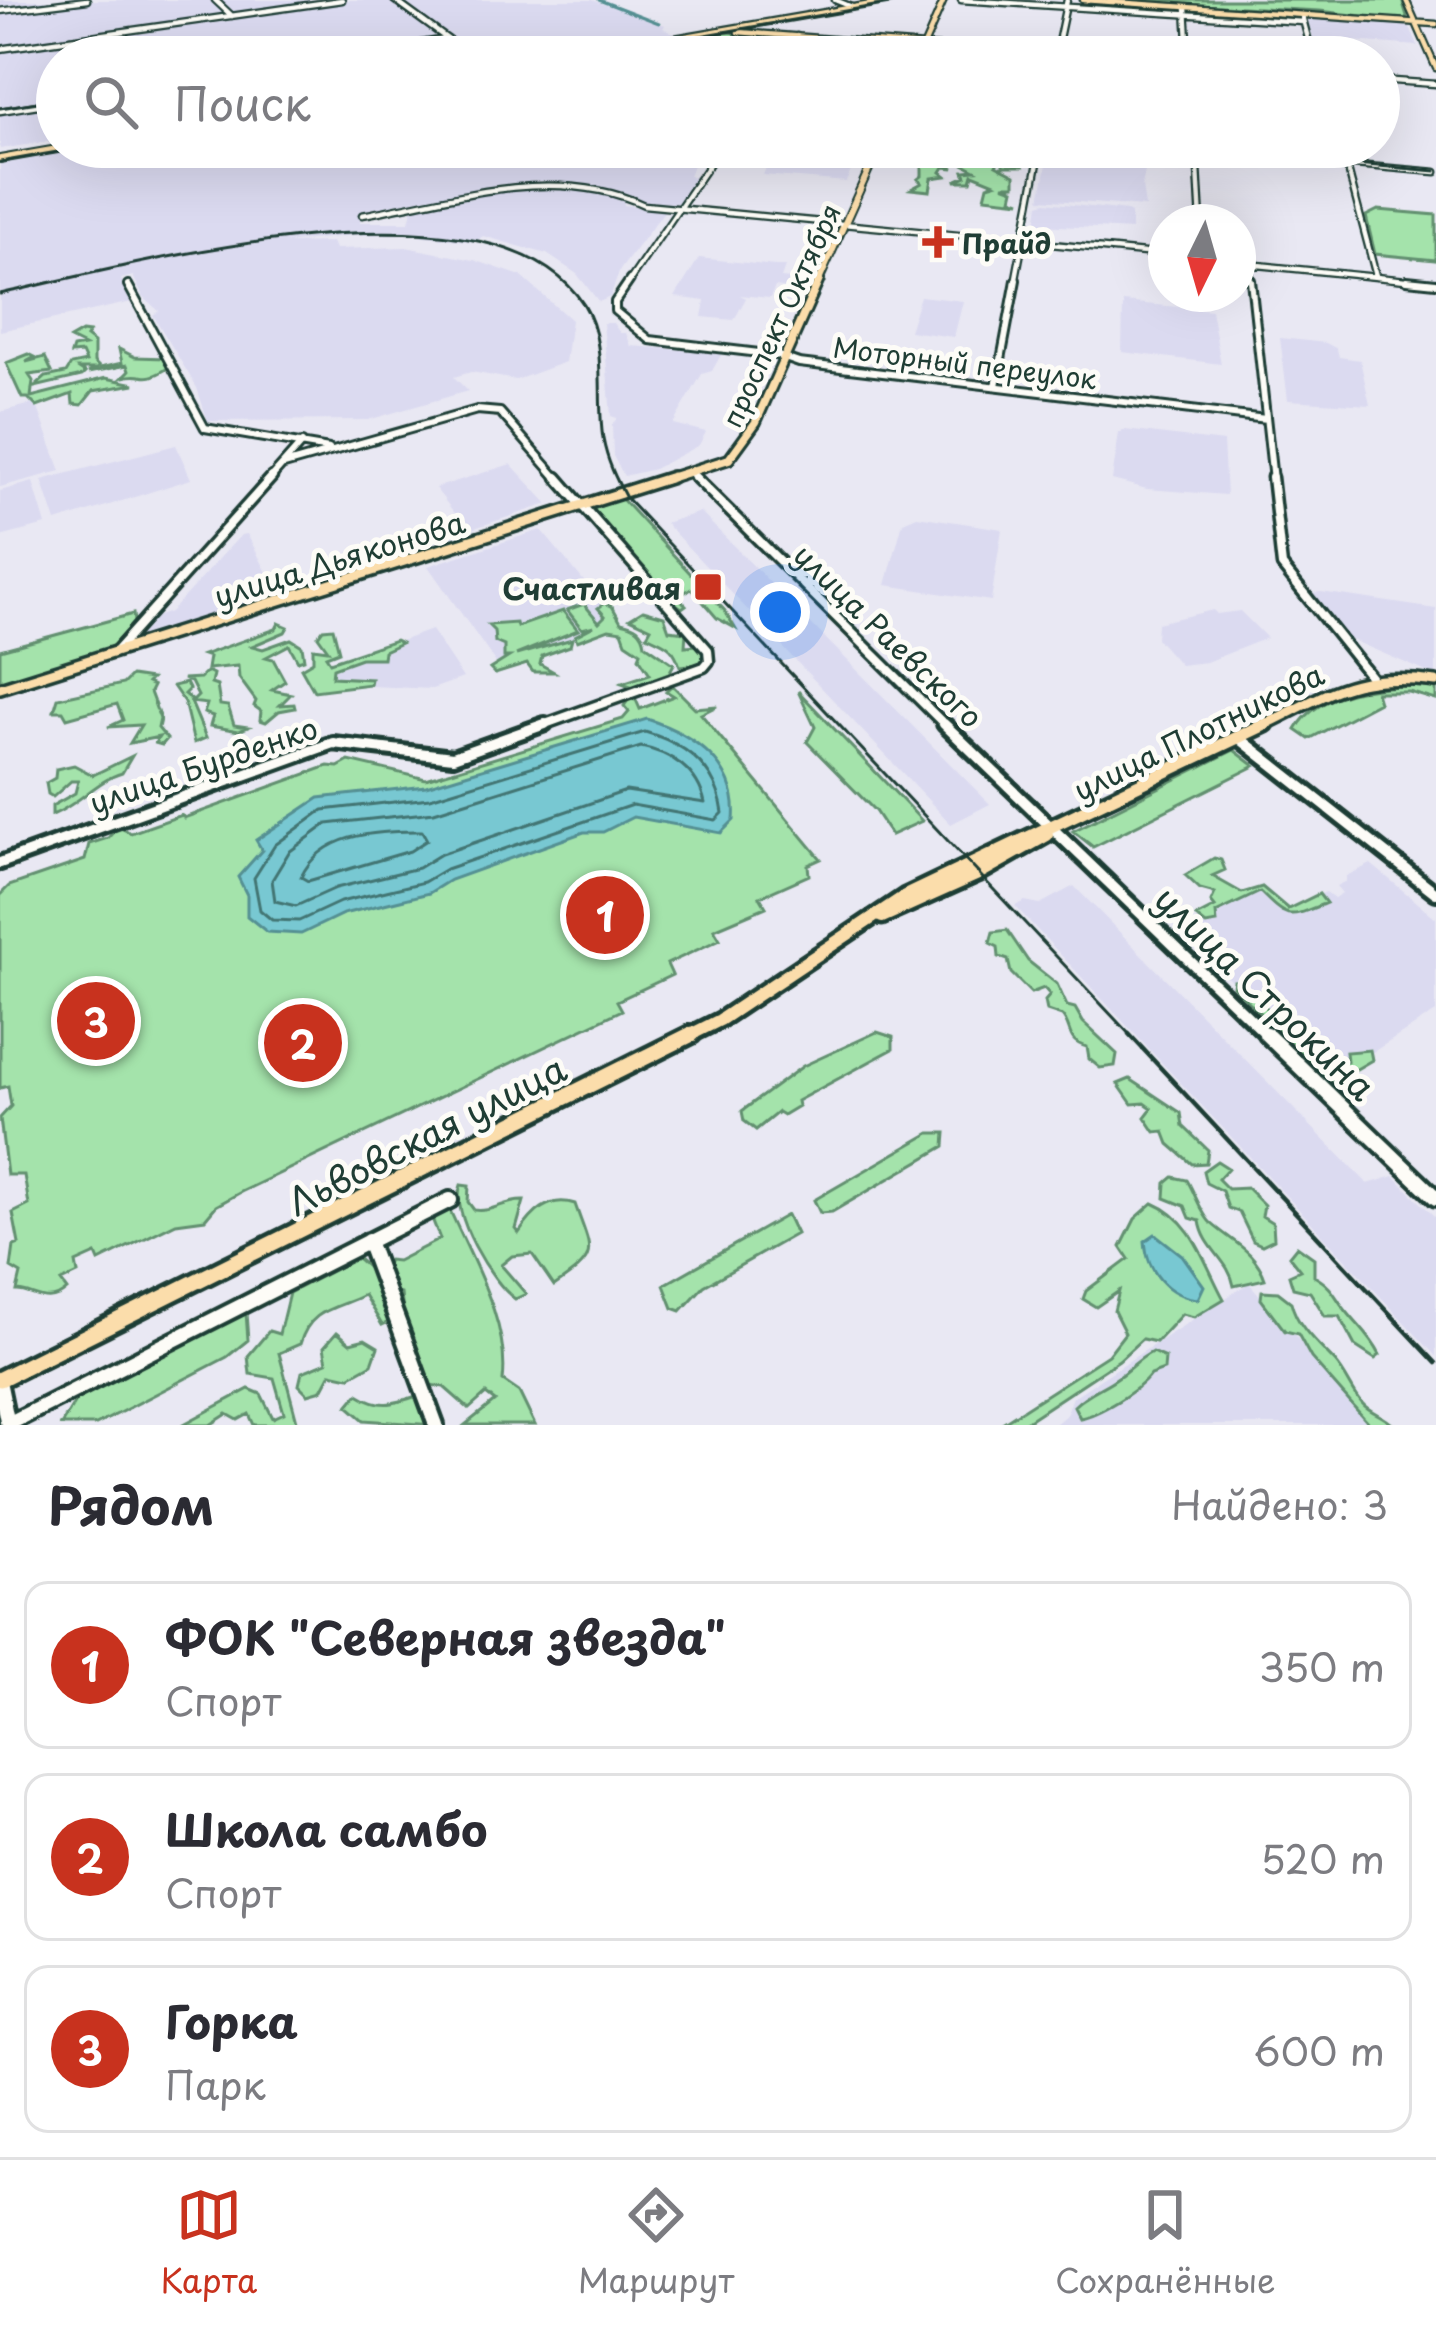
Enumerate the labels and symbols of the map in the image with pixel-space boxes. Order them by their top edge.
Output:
street label: проспект Октября [710,196,850,434]
north arrow [1148,204,1256,312]
place label: Прайд [962,222,1051,263]
marker: Прайд [925,229,951,255]
street label: Моторный переулок [831,325,1099,399]
street label: улица Дьяконова [208,498,470,618]
street label: улица Раевского [784,533,994,737]
place label: Счастливая [502,565,681,610]
marker: Счастливая [692,571,724,603]
your location [750,582,810,642]
street label: улица Плотникова [1065,651,1331,811]
street label: улица Бурденко [83,704,323,824]
pin: 1 [566,870,644,960]
street label: улица Строкина [1143,872,1389,1112]
pin: 3 [57,976,135,1066]
pin: 2 [264,998,342,1088]
street label: Львовская улица [277,1040,575,1228]

